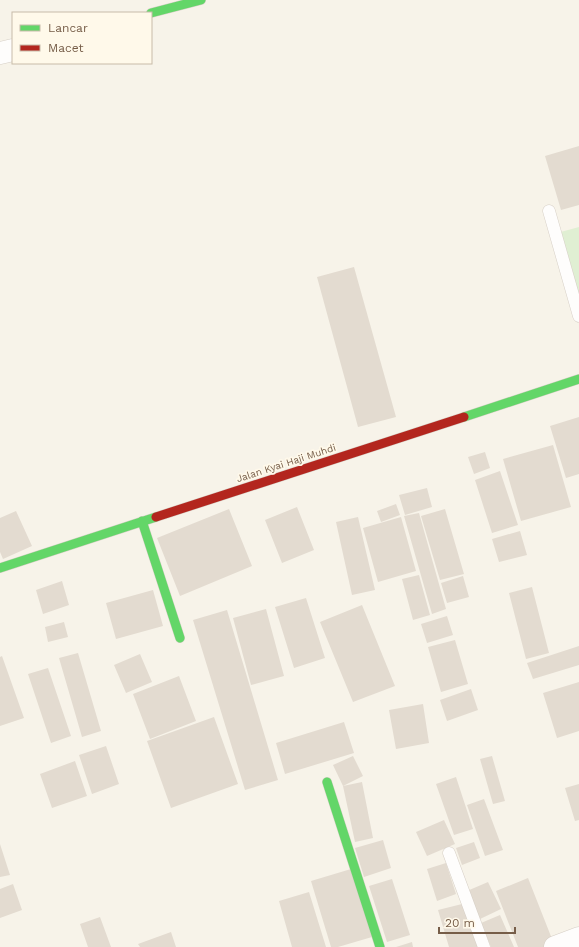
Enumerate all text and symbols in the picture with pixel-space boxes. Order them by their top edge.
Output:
legend [12,12,152,64]
text: Lancar [48,21,88,35]
text: Macet [48,41,83,55]
street label: Jalan Kyai Haji Muhdi [235,442,337,484]
scale bar [439,909,515,935]
text: 20 m [445,916,475,930]

